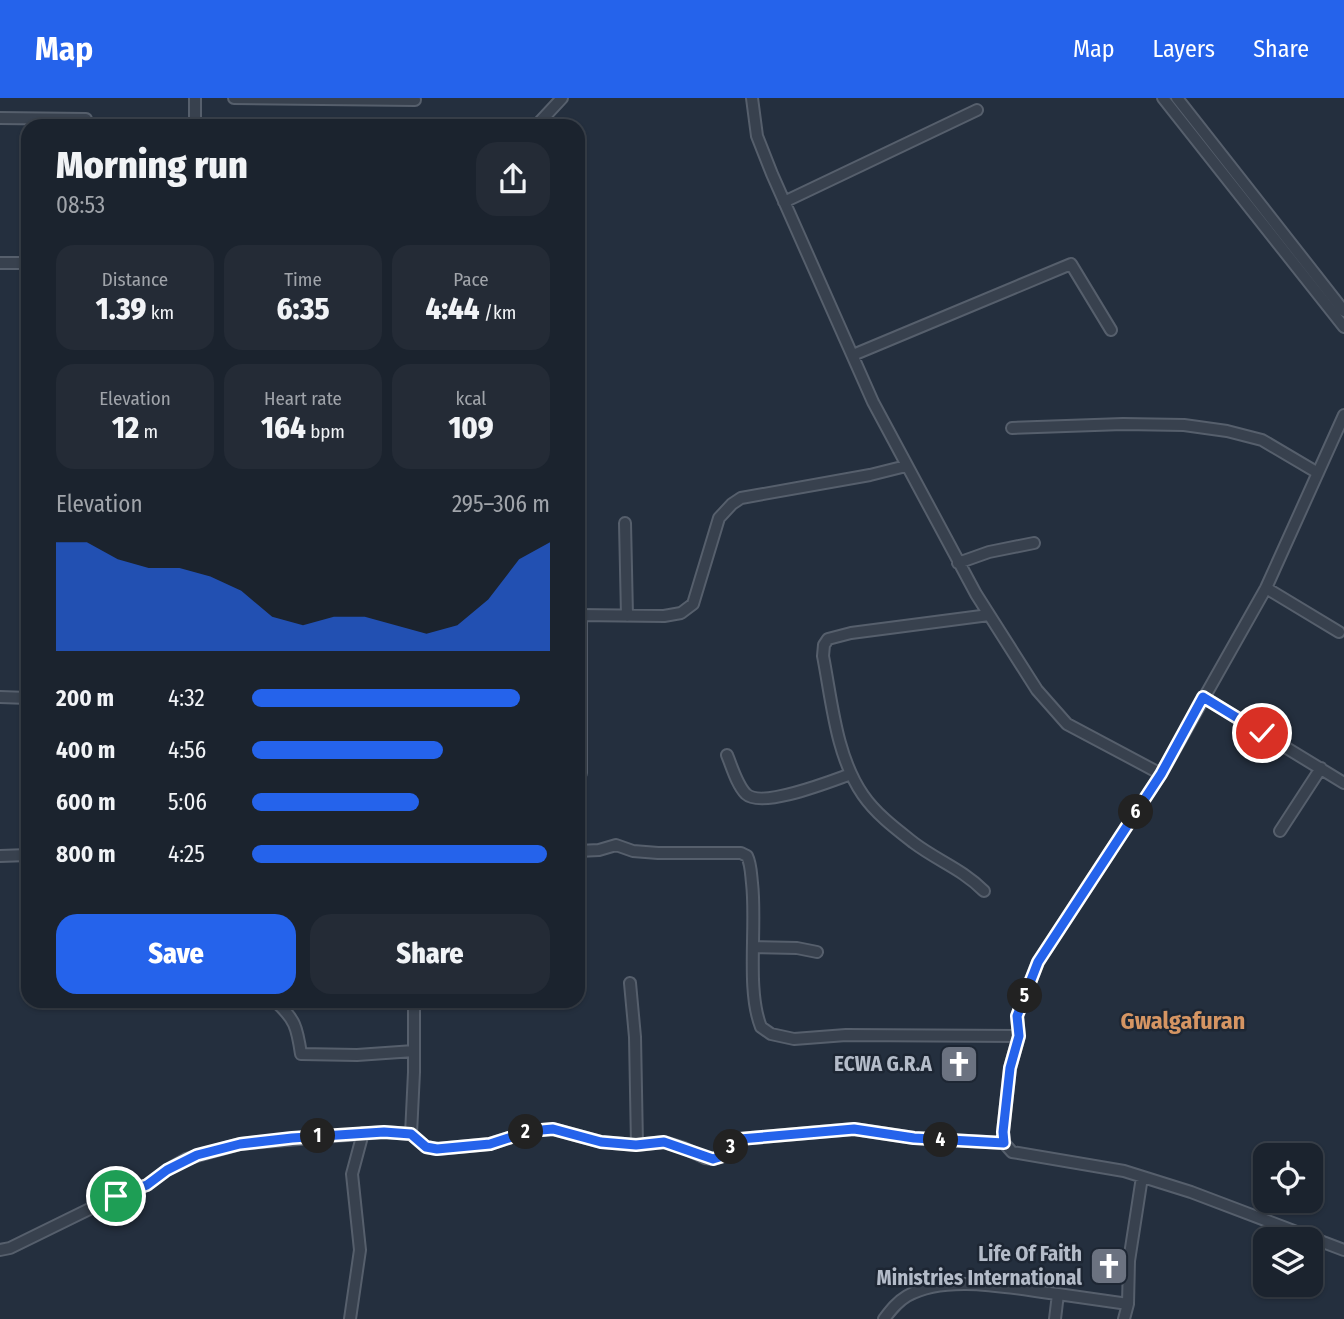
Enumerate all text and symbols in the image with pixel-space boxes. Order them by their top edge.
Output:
text: Map [35,29,93,69]
text: Map [1073,35,1115,63]
text: Layers [1153,35,1215,63]
text: Share [1253,35,1309,63]
text: Morning run [56,142,248,188]
button: share [476,142,550,216]
text: 08:53 [56,191,105,219]
text: Distance [102,268,168,291]
text: Time [284,268,322,291]
text: Pace [453,268,489,291]
text: 1.39 [96,291,146,327]
text: 6:35 [277,291,329,327]
text: 4:44 [426,291,480,327]
text: km [146,301,174,324]
text: /km [480,301,516,324]
text: Elevation [99,387,171,410]
text: Heart rate [264,387,342,410]
text: kcal [456,387,486,410]
text: 12 [112,410,139,446]
text: 164 [261,410,306,446]
text: 109 [448,410,494,446]
text: m [139,420,158,443]
text: bpm [306,420,345,443]
text: Elevation [56,490,143,518]
text: 295–306 m [452,490,550,518]
text: 200 m [56,684,114,712]
text: 4:32 [168,684,205,712]
pin [1232,703,1292,763]
icon: check [1243,714,1281,752]
text: 400 m [56,736,115,764]
text: 4:56 [168,736,206,764]
text: 600 m [56,788,115,816]
text: 5:06 [168,788,207,816]
pin: 6 [1118,794,1154,830]
text: 6 [1131,800,1140,823]
text: 800 m [56,840,116,868]
text: 4:25 [168,840,205,868]
button: Save [56,914,296,994]
button: Share [310,914,550,994]
pin: 5 [1007,978,1042,1014]
text: 5 [1020,984,1029,1007]
district label: Gwalgafuran [1121,1007,1245,1035]
church icon: ECWA G.R.A [938,1043,980,1085]
place label: ECWA G.R.A [834,1051,933,1077]
pin: 2 [508,1114,544,1150]
pin: 1 [300,1118,336,1154]
text: 2 [521,1120,530,1143]
pin: 4 [923,1122,958,1158]
text: 1 [313,1124,322,1147]
text: 4 [936,1128,945,1151]
pin: 3 [714,1130,748,1164]
text: 3 [726,1135,735,1158]
map controls [1253,1143,1323,1297]
button: locate [1253,1143,1323,1213]
pin [86,1166,146,1226]
icon: arrive [97,1177,135,1215]
button: layers [1253,1227,1323,1297]
place label: Life Of Faith Ministries International [877,1241,1082,1291]
church icon: Life Of Faith Ministries International [1088,1245,1130,1287]

